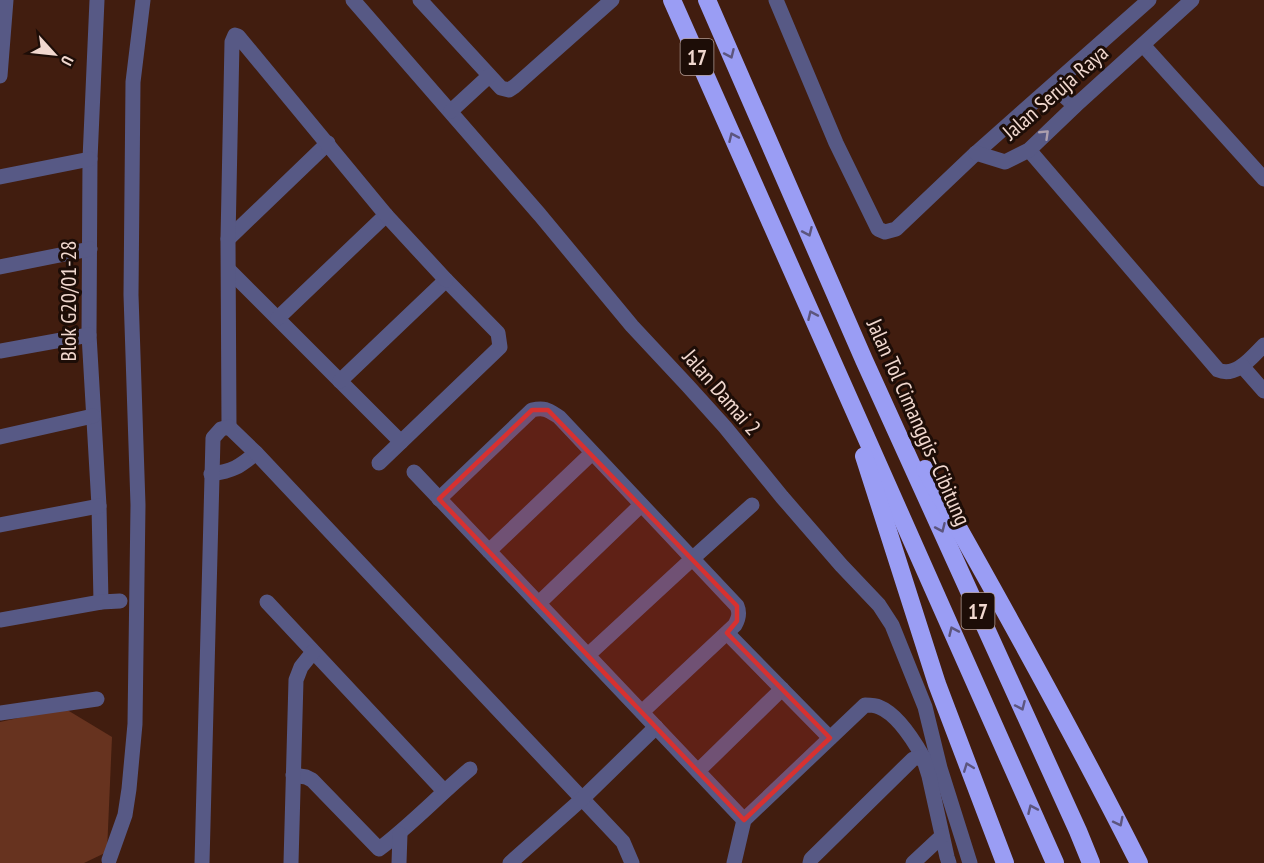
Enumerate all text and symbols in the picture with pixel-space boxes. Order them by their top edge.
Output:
north arrow [24,24,84,84]
street label: Jalan Seruja Raya [996,38,1114,146]
road number: 17 [680,39,714,75]
one-way arrow [723,47,735,58]
text: U [57,53,78,69]
one-way arrow [1038,131,1049,142]
one-way arrow [728,132,740,143]
one-way arrow [801,226,813,237]
street label: Blok G20/01-28 [54,241,82,361]
one-way arrow [807,311,819,322]
street label: Jalan Tol Cimanggis–Cibitung [860,313,977,530]
street label: Jalan Damai 2 [676,342,767,441]
one-way arrow [933,522,945,533]
road number: 17 [962,593,994,629]
one-way arrow [948,626,960,637]
one-way arrow [1014,699,1026,710]
one-way arrow [963,762,975,773]
one-way arrow [1027,805,1039,816]
one-way arrow [1111,815,1123,826]

